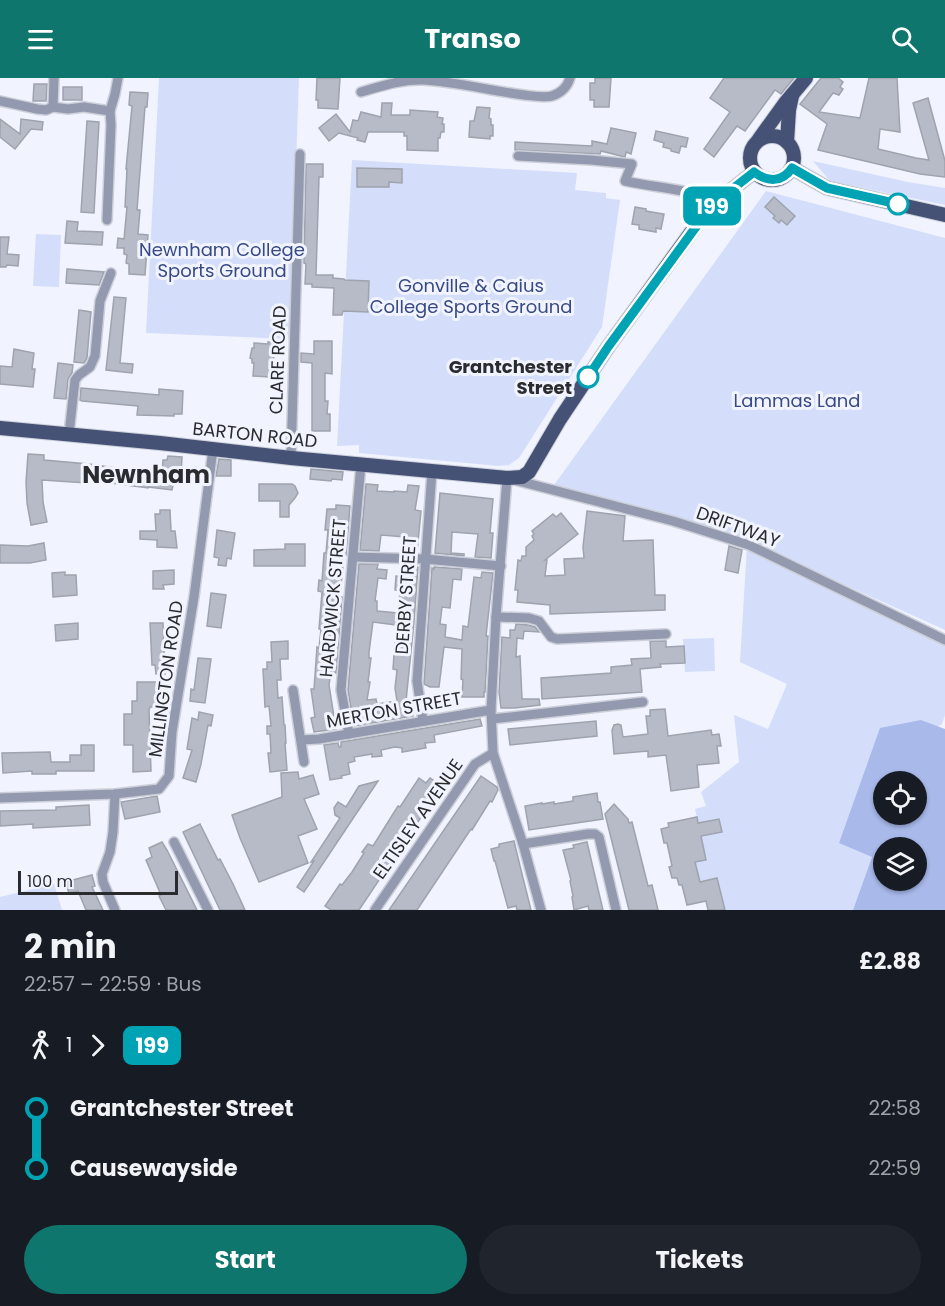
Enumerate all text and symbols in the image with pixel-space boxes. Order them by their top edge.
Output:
text: Transo [424,20,521,57]
icon: menu [24,23,57,56]
icon: search [888,23,921,56]
line badge: 199 [678,186,746,226]
text: 199 [695,192,729,221]
unlabelled marker [887,193,909,215]
park label: Newnham College Sports Ground [139,237,305,283]
park label: Gonville & Caius College Sports Ground [370,273,572,319]
street label: CLARE ROAD [263,305,292,415]
place label: Grantchester Street [449,354,572,400]
marker: Grantchester Street [577,366,599,388]
park label: Lammas Land [733,388,861,413]
street label: BARTON ROAD [191,416,319,453]
district label: Newnham [82,458,210,491]
street label: DRIFTWAY [693,500,784,553]
street label: HARDWICK STREET [313,517,352,678]
street label: DERBY STREET [389,535,422,655]
street label: MILLINGTON ROAD [142,599,189,759]
street label: MERTON STREET [325,685,464,734]
street label: ELTISLEY AVENUE [367,754,468,884]
map controls [873,771,927,891]
button: locate [873,771,927,825]
button: layers [873,837,927,891]
scale bar [18,868,178,896]
text: 100 m [27,870,73,893]
text: 2 min [24,923,117,970]
text: £2.88 [859,946,921,977]
text: 22:57 – 22:59 · Bus [24,970,202,998]
icon: walk [24,1029,57,1062]
icon: forward [81,1029,114,1062]
text: 1 [66,1031,72,1059]
text: 199 [135,1031,169,1060]
text: Grantchester Street [70,1093,293,1124]
text: 22:58 [869,1094,921,1122]
text: Causewayside [70,1153,238,1184]
text: 22:59 [869,1154,921,1182]
button: Start [24,1225,467,1294]
button: Tickets [479,1225,921,1294]

